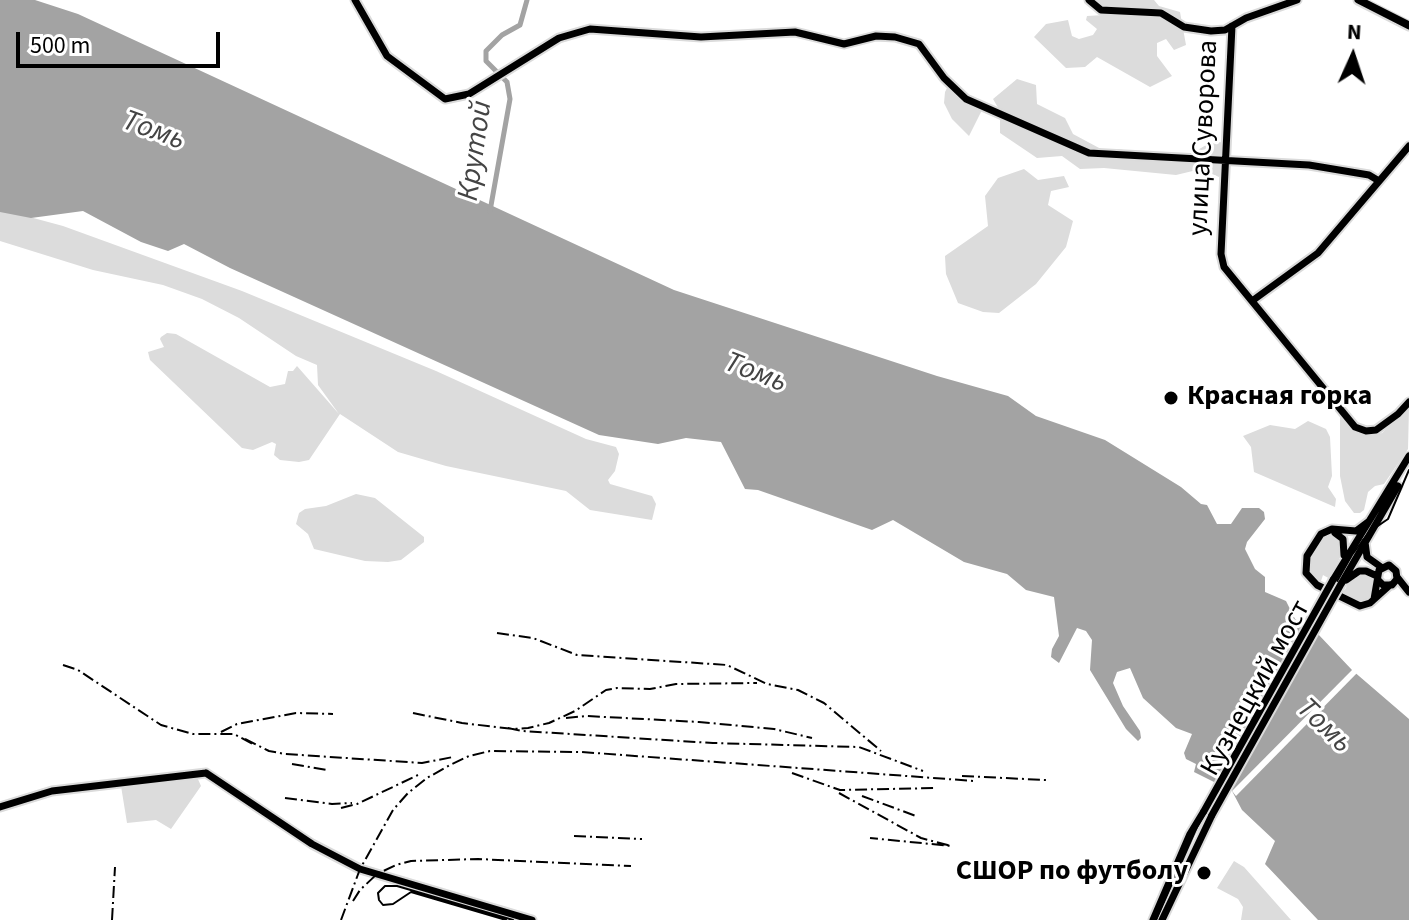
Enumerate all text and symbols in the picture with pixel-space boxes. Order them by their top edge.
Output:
scale bar [20,16,224,66]
north arrow [1313,16,1393,96]
text: N [1346,16,1362,48]
text: 500 m [30,28,90,63]
street label: улица Суворова [1183,39,1227,237]
water label: Крутой [452,99,502,203]
water label: Томь [117,104,189,160]
water label: Томь [719,346,791,402]
place label: Красная горка [1187,381,1372,415]
marker: Красная горка [1162,389,1180,407]
street label: Кузнецкий мост [1195,595,1319,783]
water label: Томь [1288,692,1358,762]
place label: СШОР по футболу [956,856,1188,890]
marker: СШОР по футболу [1195,864,1213,882]

